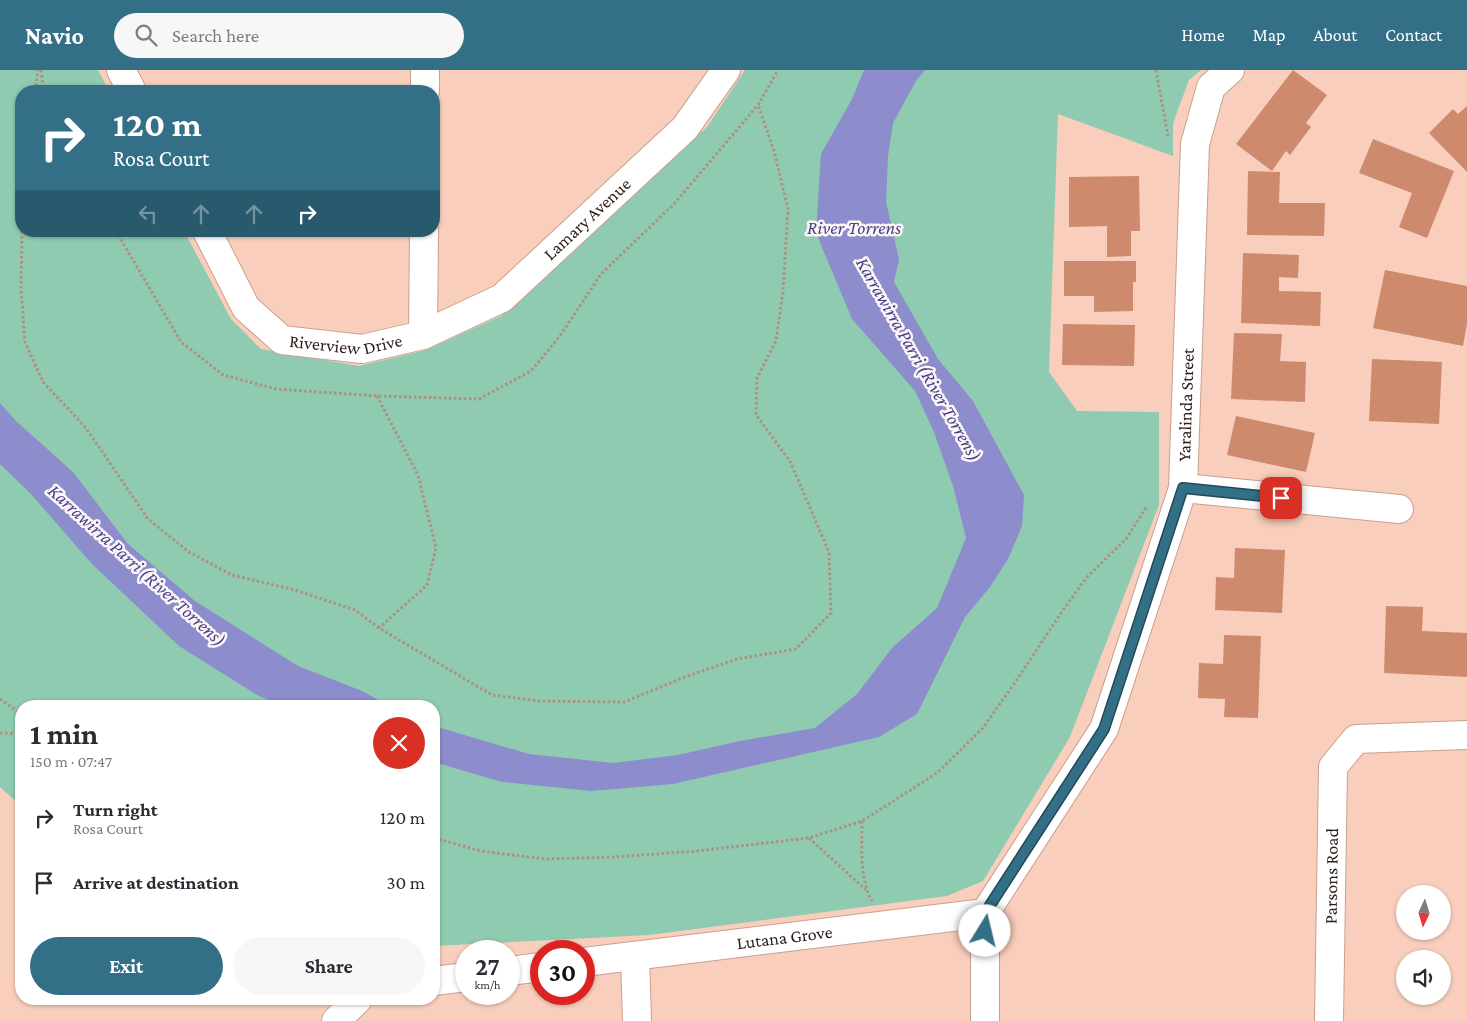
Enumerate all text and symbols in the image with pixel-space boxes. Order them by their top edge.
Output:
search box [114,13,464,58]
icon: search [132,21,160,49]
text: Navio [25,22,84,49]
text: Search here [172,25,259,46]
text: Home [1182,25,1225,45]
text: Map [1253,25,1285,45]
text: About [1313,25,1357,45]
text: Contact [1385,25,1442,45]
icon: right [30,105,95,170]
text: 120 m [113,105,202,144]
text: Rosa Court [113,146,209,171]
street label: Lamary Avenue [540,174,635,264]
icon: left [134,200,162,228]
icon: ahead [187,200,215,228]
icon: ahead [240,200,268,228]
icon: right [293,200,321,228]
water label: River Torrens [807,217,901,238]
water label: Karrawirra Parri (River Torrens) [851,254,986,465]
street label: Riverview Drive [288,330,404,359]
street label: Yaralinda Street [1174,347,1198,462]
pin [1260,477,1302,519]
water label: Karrawirra Parri (River Torrens) [43,480,230,651]
icon: arrive [1267,484,1295,512]
text: 1 min [30,717,98,750]
button: close [373,717,425,769]
text: 150 m · 07:47 [30,753,112,770]
text: Turn right [73,799,158,820]
icon: right [30,804,58,832]
text: 120 m [380,807,425,828]
text: Rosa Court [73,820,143,837]
street label: Parsons Road [1321,827,1342,924]
icon: arrive [30,869,58,897]
text: Arrive at destination [73,872,239,893]
text: 30 m [386,872,425,893]
north arrow [1396,885,1451,940]
map controls [1396,885,1451,1005]
position arrow [958,904,1010,956]
street label: Lutana Grove [735,922,834,953]
button: Exit [30,937,223,995]
button: Share [233,937,425,995]
speed limit sign: 30 [530,940,595,1005]
button: sound [1396,950,1451,1005]
text: 27 [475,953,500,980]
text: km/h [475,978,500,992]

